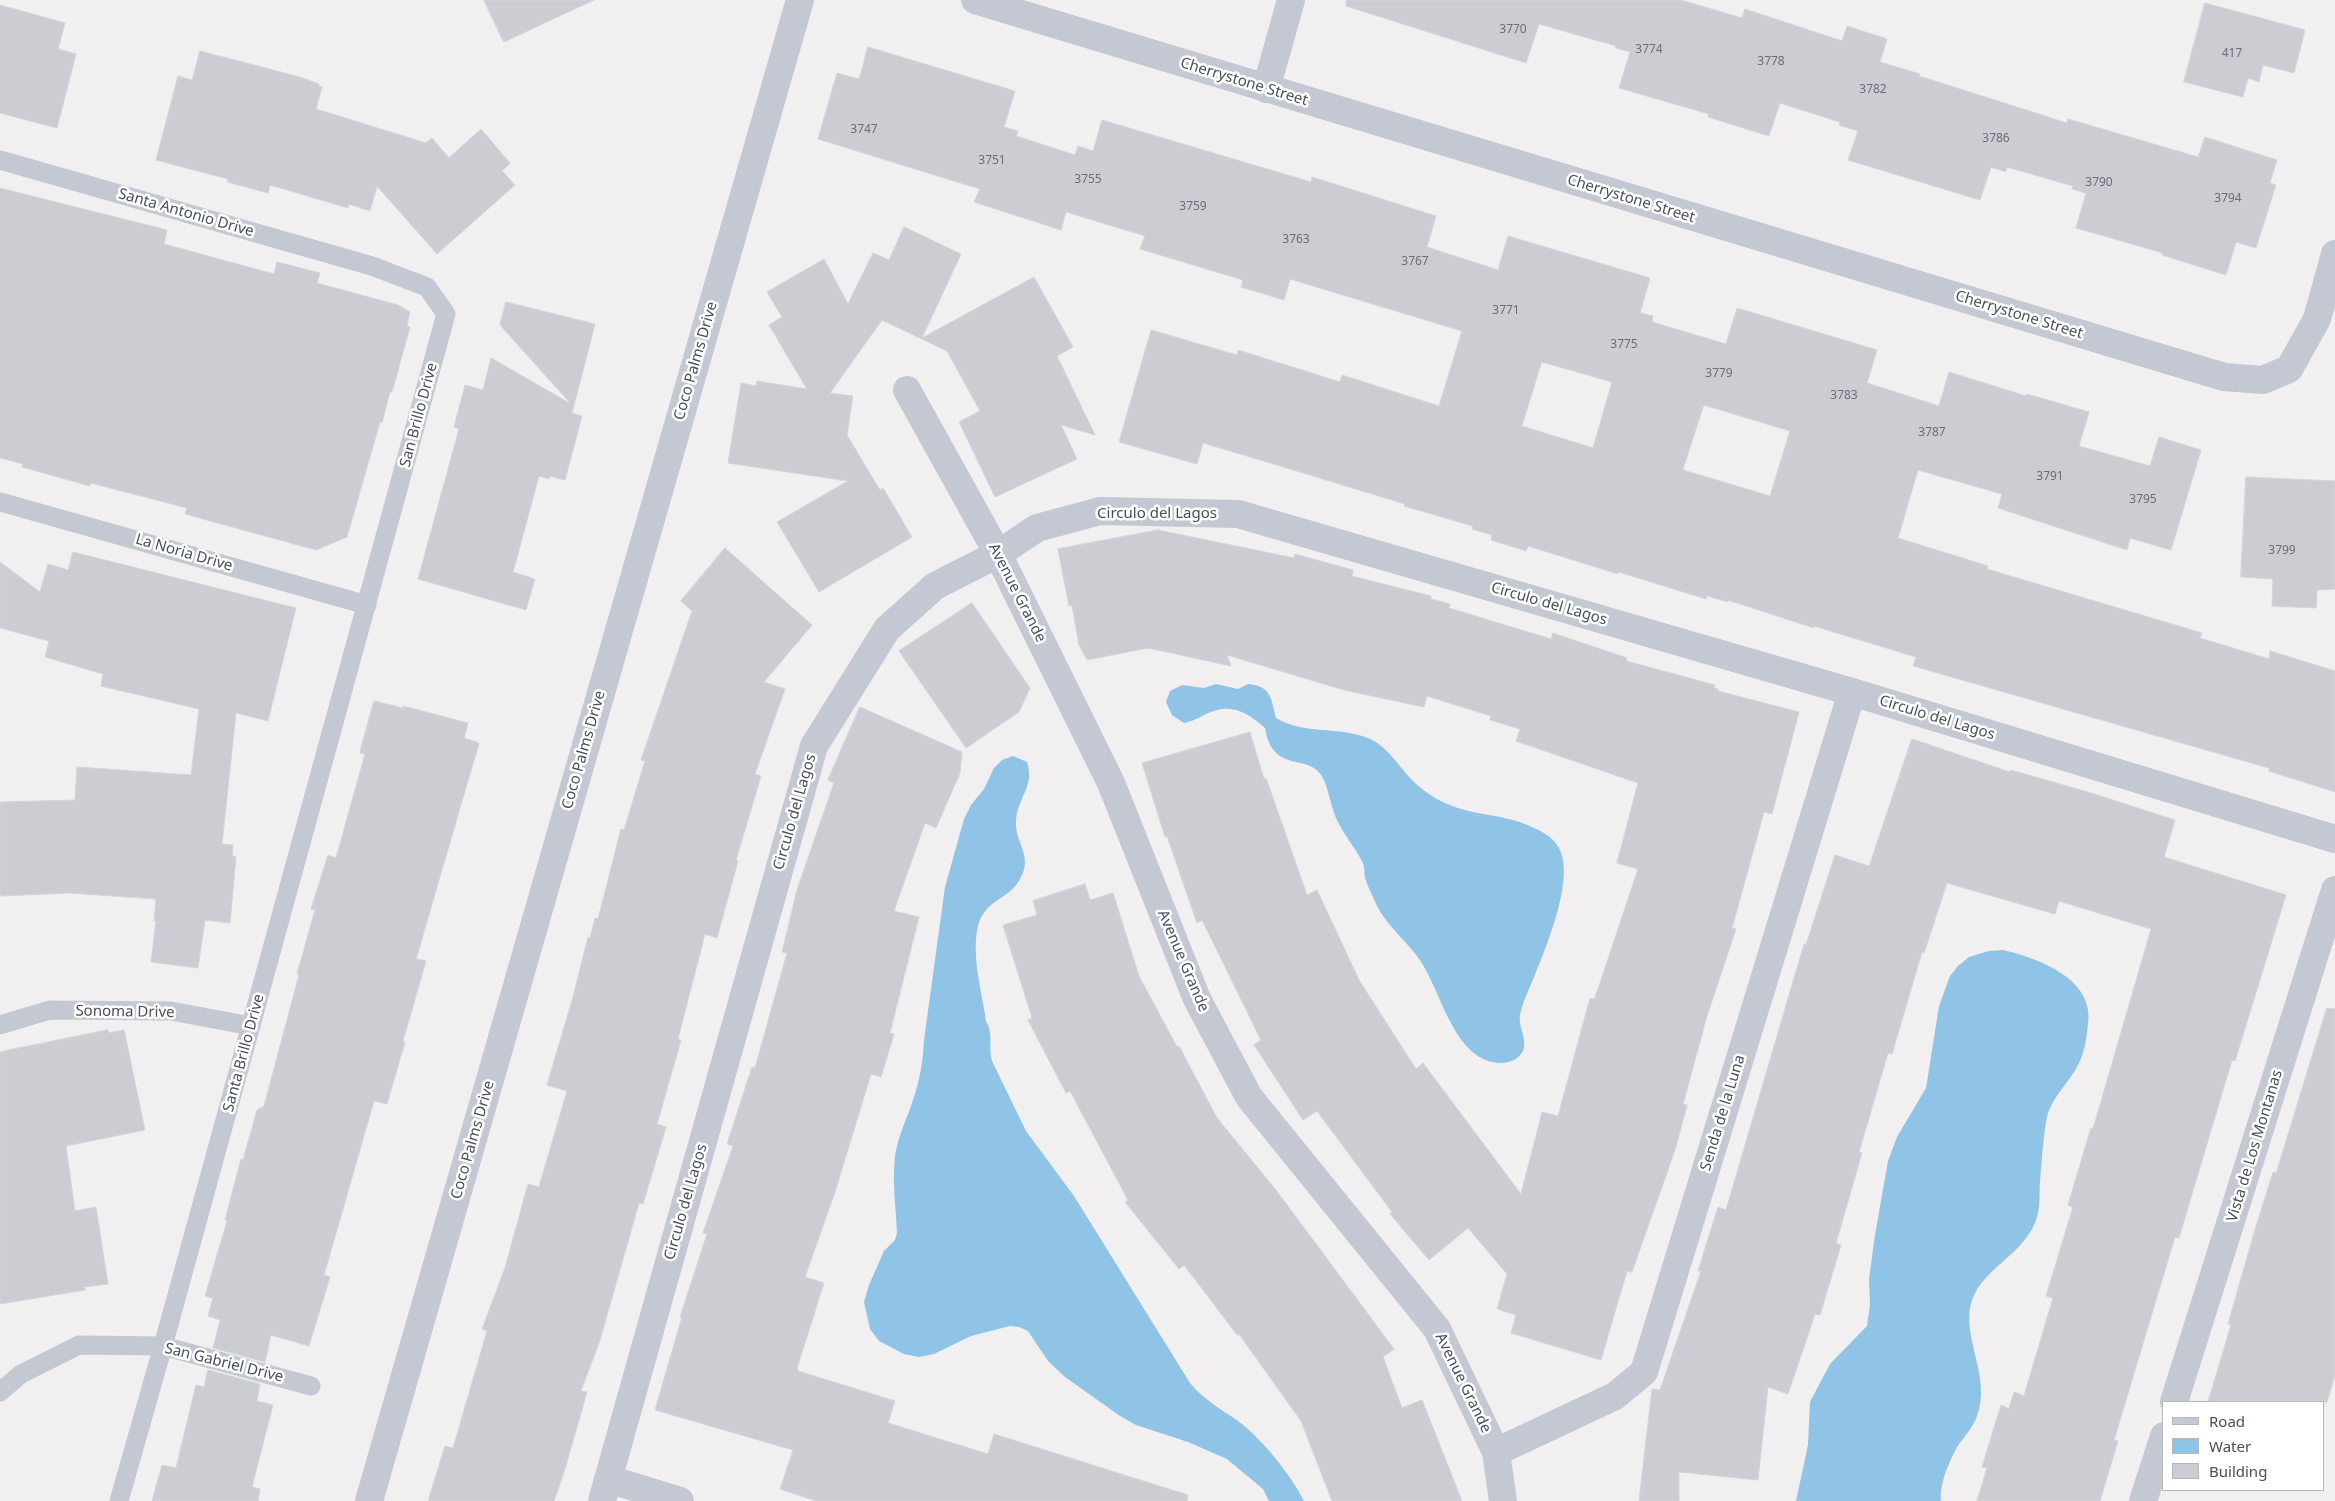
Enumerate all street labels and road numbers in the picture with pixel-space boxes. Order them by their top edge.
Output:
street label: Cherrystone Street [1178,54,1310,110]
street label: Cherrystone Street [1565,171,1697,227]
street label: Santa Antonio Drive [116,185,256,241]
street label: Cherrystone Street [1953,287,2085,343]
street label: Coco Palms Drive [670,300,722,422]
street label: San Brillo Drive [396,361,442,469]
street label: Circulo del Lagos [1097,505,1217,523]
street label: La Noria Drive [133,531,235,575]
street label: Avenue Grande [984,540,1050,646]
street label: Circulo del Lagos [1489,579,1609,629]
street label: Coco Palms Drive [558,689,610,811]
street label: Circulo del Lagos [1877,692,1997,744]
street label: Circulo del Lagos [770,752,820,872]
street label: Avenue Grande [1153,907,1213,1015]
street label: Santa Brillo Drive [220,992,268,1114]
street label: Sonoma Drive [75,1002,175,1022]
street label: Senda de la Luna [1697,1053,1749,1173]
street label: Vista de Los Montanas [2223,1068,2287,1224]
street label: Coco Palms Drive [447,1079,499,1201]
street label: Circulo del Lagos [661,1142,711,1262]
street label: Avenue Grande [1431,1330,1495,1436]
street label: San Gabriel Drive [163,1340,285,1386]

